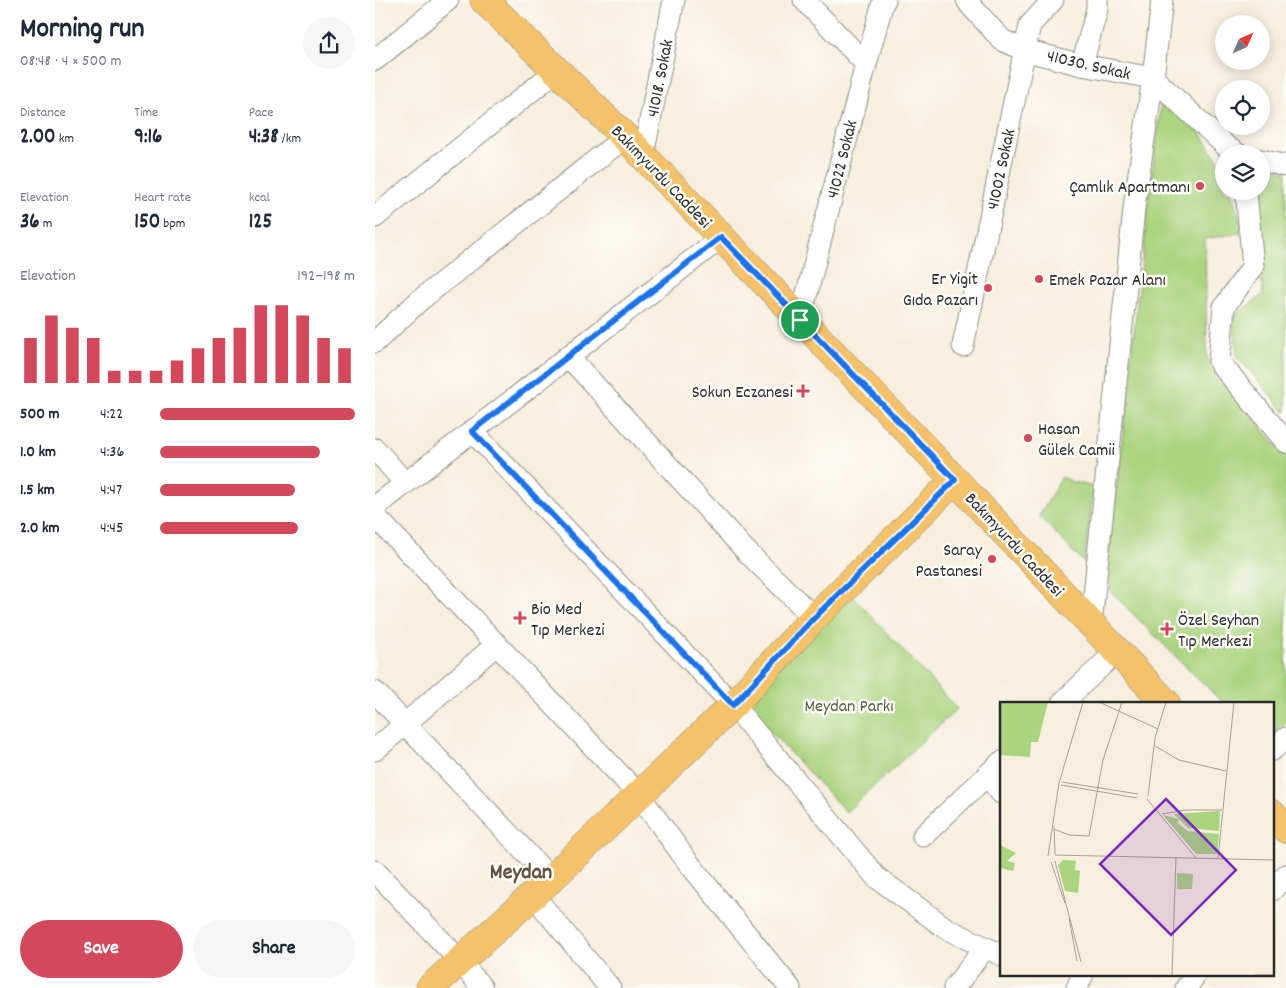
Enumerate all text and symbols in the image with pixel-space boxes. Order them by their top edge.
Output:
text: Morning run [20,11,144,51]
north arrow [1215,15,1270,70]
map controls [1215,15,1270,200]
button: share [303,17,355,69]
street label: 41018. Sokak [642,37,681,119]
street label: 41030. Sokak [1044,45,1133,88]
text: 08:48 · 4 × 500 m [20,50,122,73]
button: locate [1215,80,1270,135]
text: Distance [20,103,66,123]
text: Time [134,103,158,123]
text: Pace [249,103,273,123]
street label: 41022 Sokak [822,118,865,202]
street label: Bakımyurdu Caddesi [604,120,716,235]
text: 2.00 [20,123,56,153]
text: 9:16 [134,123,162,153]
text: 4:38 [249,123,279,153]
street label: 41002 Sokak [982,127,1023,212]
text: km [56,129,74,149]
text: /km [279,129,301,149]
button: layers [1215,145,1270,200]
place label: Çamlık Apartmanı [1069,176,1190,201]
marker: Çamlık Apartmanı [1194,180,1206,192]
text: Elevation [20,188,69,208]
text: Heart rate [134,188,191,208]
text: kcal [249,188,270,208]
text: 36 [20,208,40,238]
text: 150 [134,208,160,238]
text: 125 [249,208,272,238]
text: m [40,214,52,234]
text: bpm [160,214,185,234]
text: Elevation [20,265,76,288]
text: 192–198 m [297,265,355,288]
place label: Er Yigit Gıda Pazarı [903,268,978,314]
place label: Emek Pazar Alanı [1049,269,1166,294]
marker: Emek Pazar Alanı [1033,273,1045,285]
marker: Er Yigit Gıda Pazarı [982,282,994,294]
pin [779,299,821,341]
icon: arrive [786,306,814,334]
place label: Sokun Eczanesi [692,381,793,406]
marker: Sokun Eczanesi [797,385,809,397]
text: 500 m [20,403,60,426]
text: 4:22 [100,403,123,426]
place label: Hasan Gülek Camii [1038,418,1115,464]
marker: Hasan Gülek Camii [1022,432,1034,444]
text: 1.0 km [20,441,56,464]
text: 4:36 [100,441,124,464]
text: 1.5 km [20,479,55,502]
text: 4:47 [100,479,122,502]
street label: Bakımyurdu Caddesi [958,488,1068,604]
text: 2.0 km [20,517,60,540]
text: 4:45 [100,517,123,540]
place label: Saray Pastanesi [916,539,983,585]
marker: Saray Pastanesi [986,553,998,565]
place label: Bio Med Tıp Merkezi [531,598,605,644]
place label: Özel Seyhan Tıp Merkezi [1178,609,1259,655]
marker: Bio Med Tıp Merkezi [513,611,527,625]
marker: Özel Seyhan Tıp Merkezi [1160,622,1174,636]
park label: Meydan Parkı [804,695,894,720]
inset map [1000,702,1273,976]
district label: Meydan [490,858,552,889]
button: Save [20,920,183,978]
button: Share [193,920,355,978]

